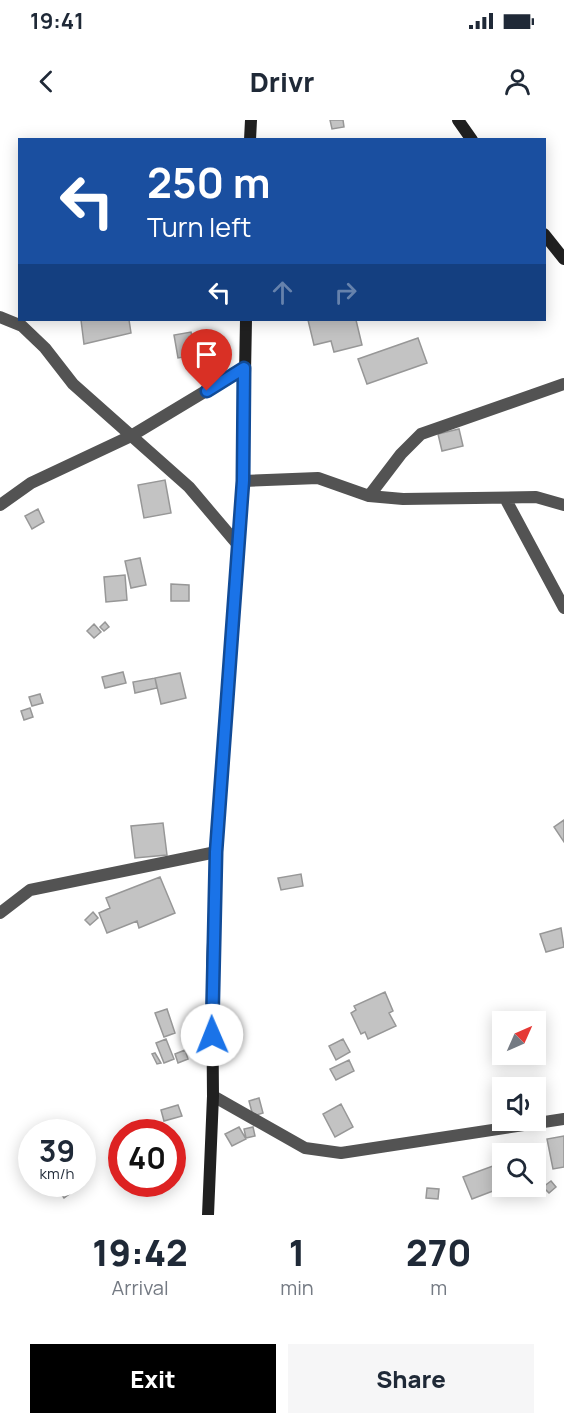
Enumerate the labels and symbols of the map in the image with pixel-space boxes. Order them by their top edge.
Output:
pin [181,329,232,391]
position arrow [180,1003,244,1067]
north arrow [492,1011,546,1065]
speed limit sign: 40 [108,1119,186,1197]

